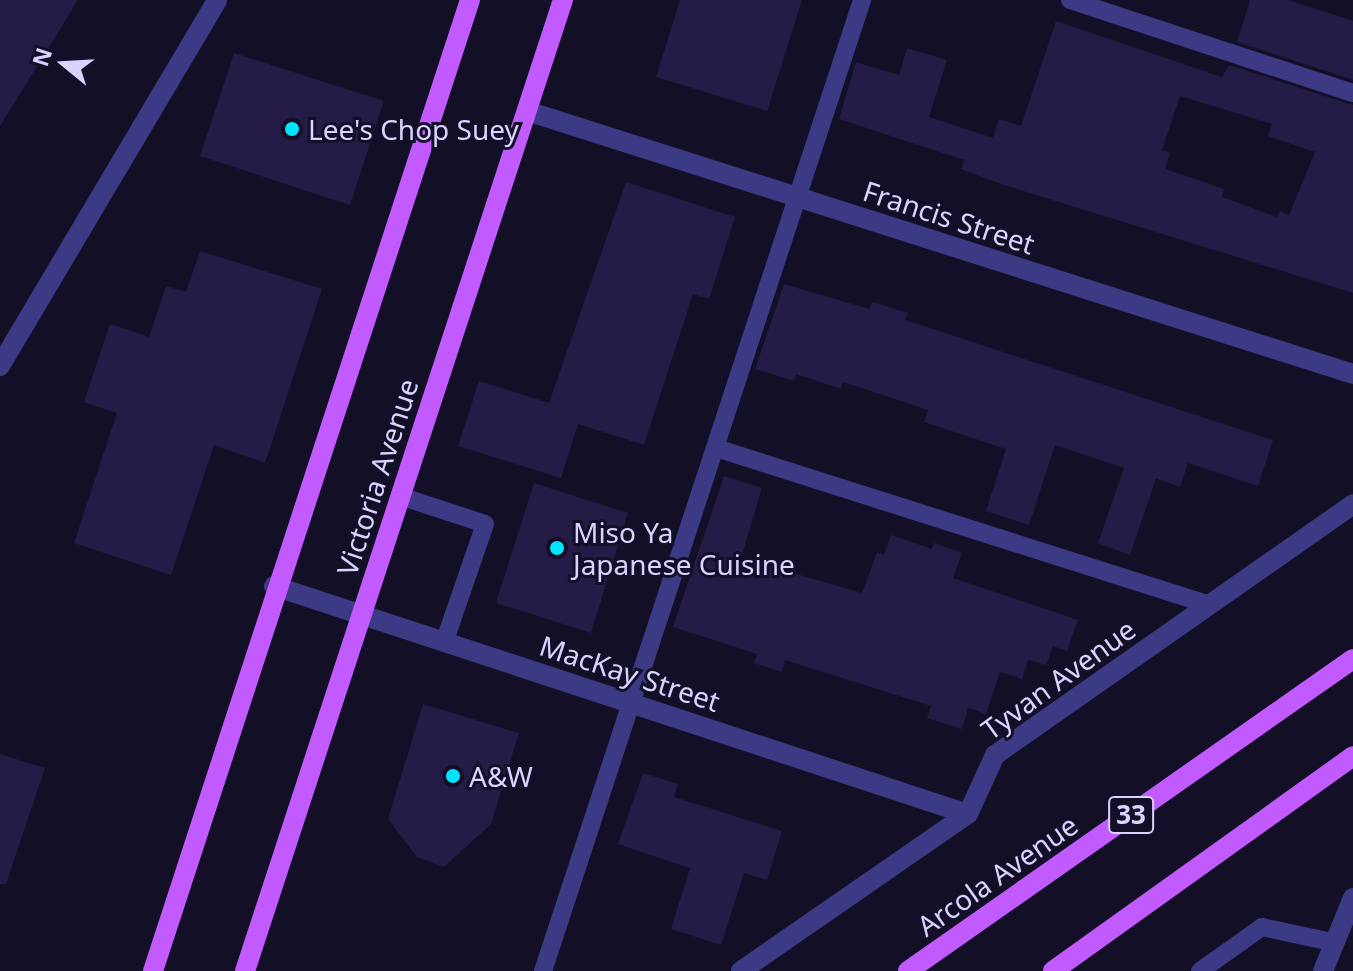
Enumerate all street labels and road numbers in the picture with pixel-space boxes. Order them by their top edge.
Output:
street label: Francis Street [859,174,1039,260]
street label: Victoria Avenue [329,375,425,579]
street label: Tyvan Avenue [974,612,1142,746]
street label: MacKay Street [536,628,724,718]
road number: 33 [1107,793,1155,837]
street label: Arcola Avenue [910,807,1084,943]

